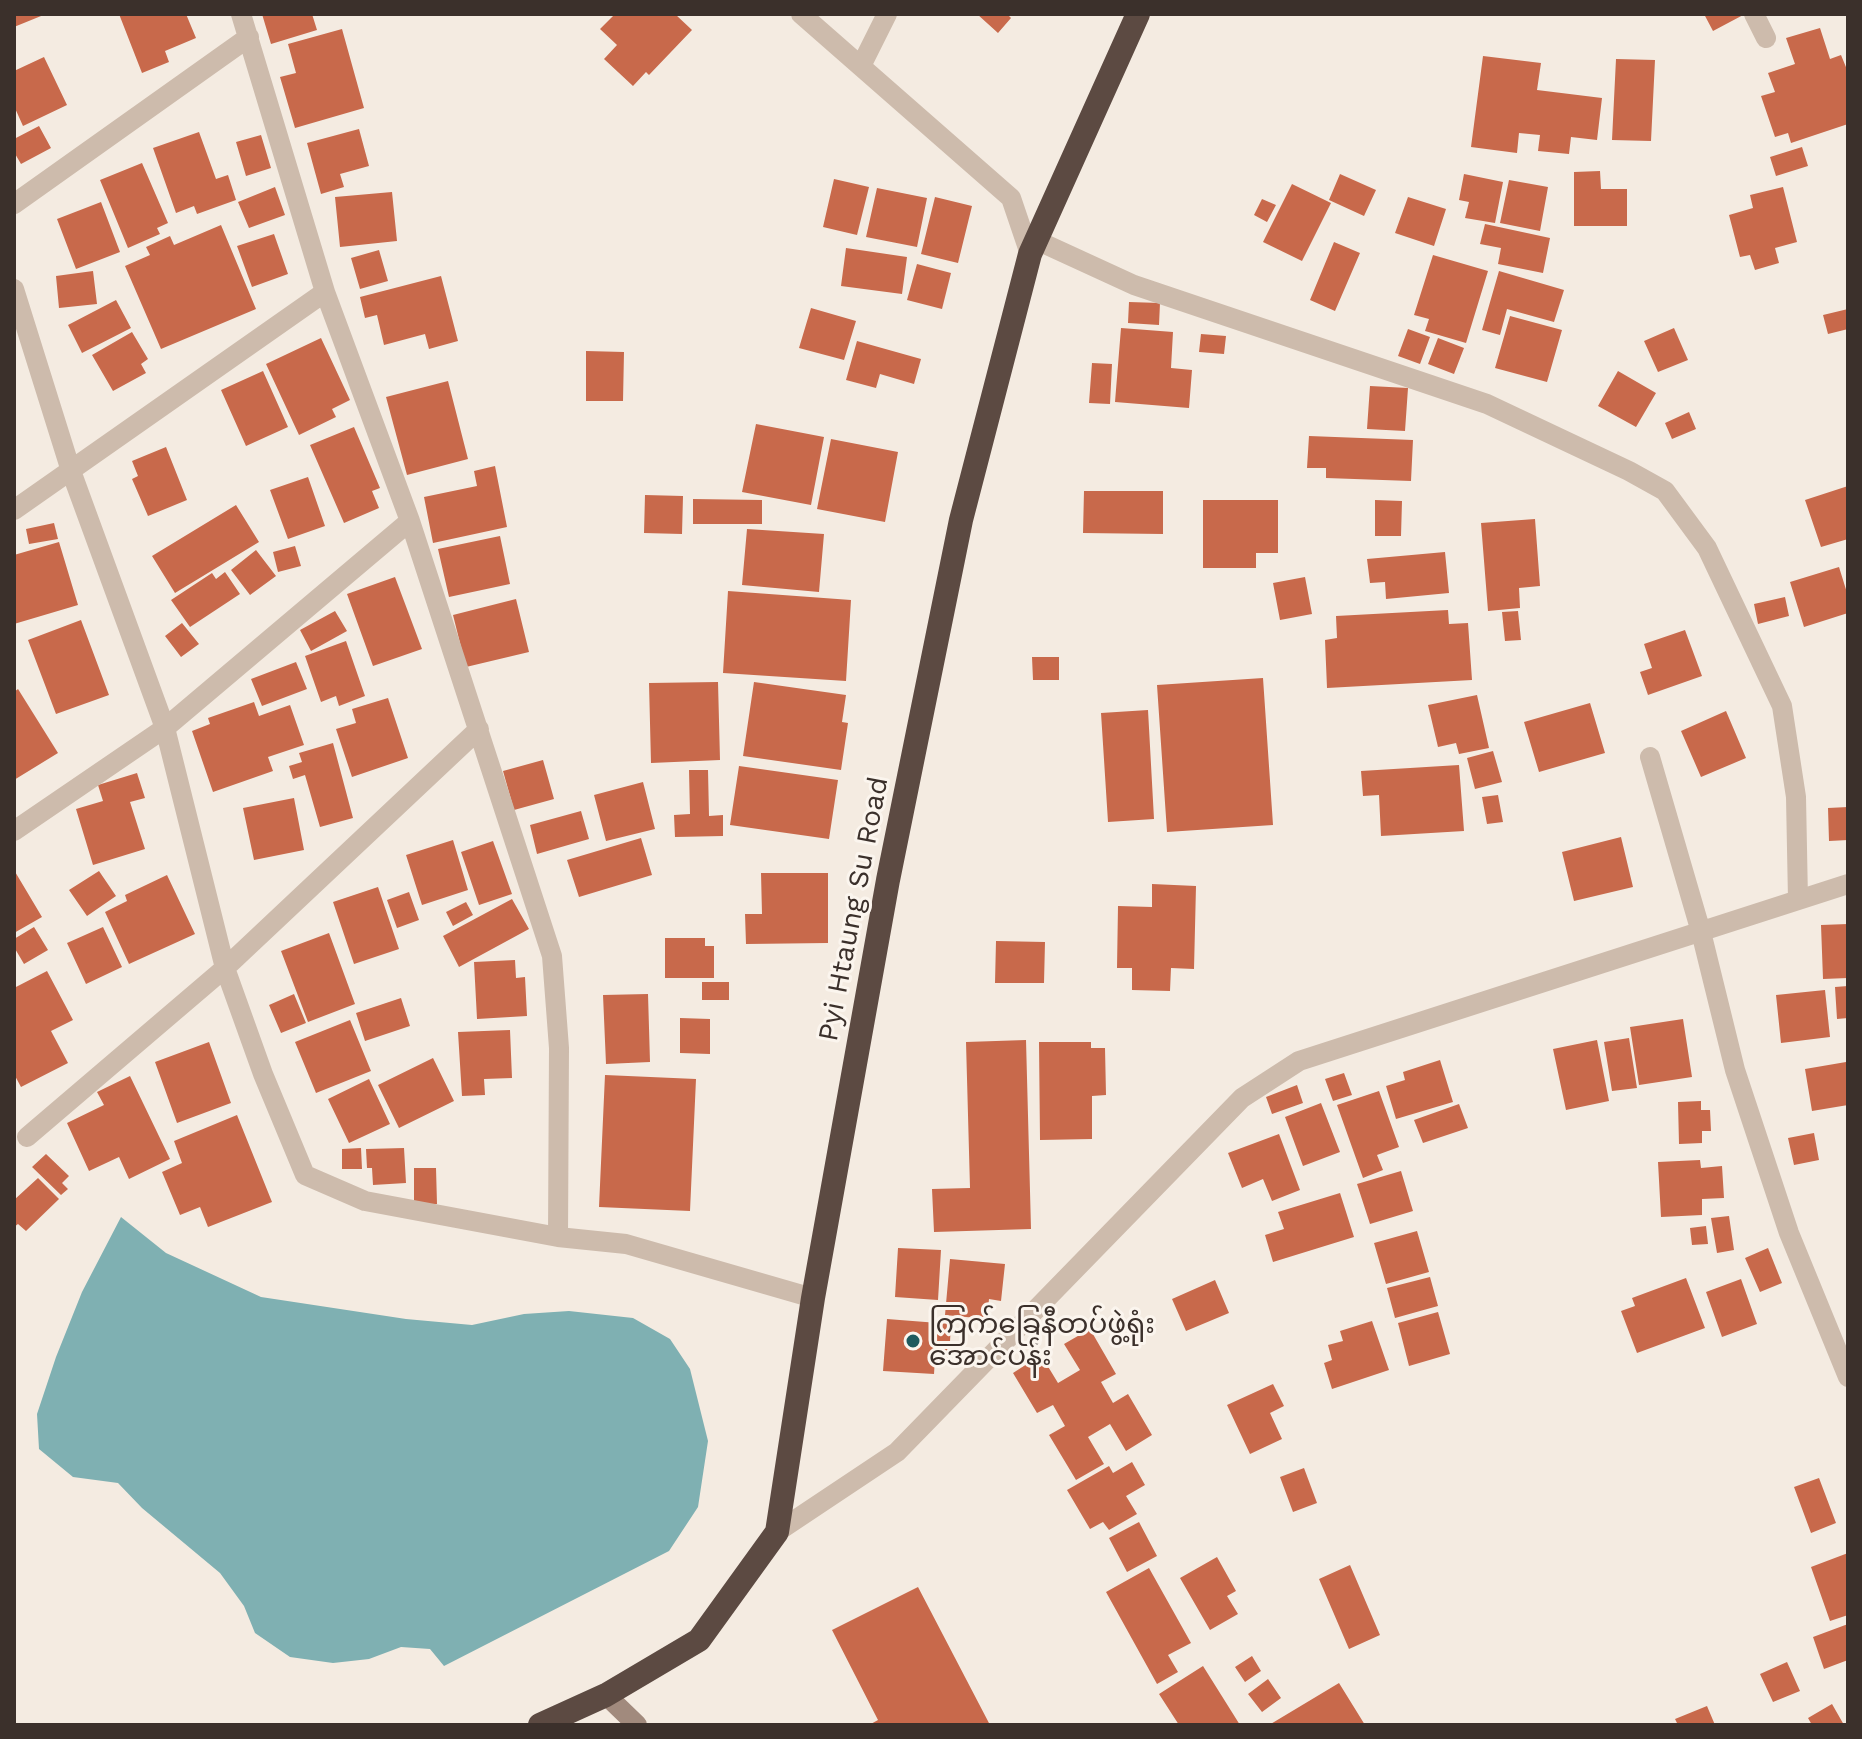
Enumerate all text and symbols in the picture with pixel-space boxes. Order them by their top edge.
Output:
street label: Pyi Htaung Su Road [812,774,896,1044]
place label: ကြက်ခြေနီတပ်ဖွဲ့ရုံး အောင်ပန်း [929,1308,1155,1374]
marker: ကြက်ခြေနီတပ်ဖွဲ့ရုံး အောင်ပန်း [904,1332,922,1350]

